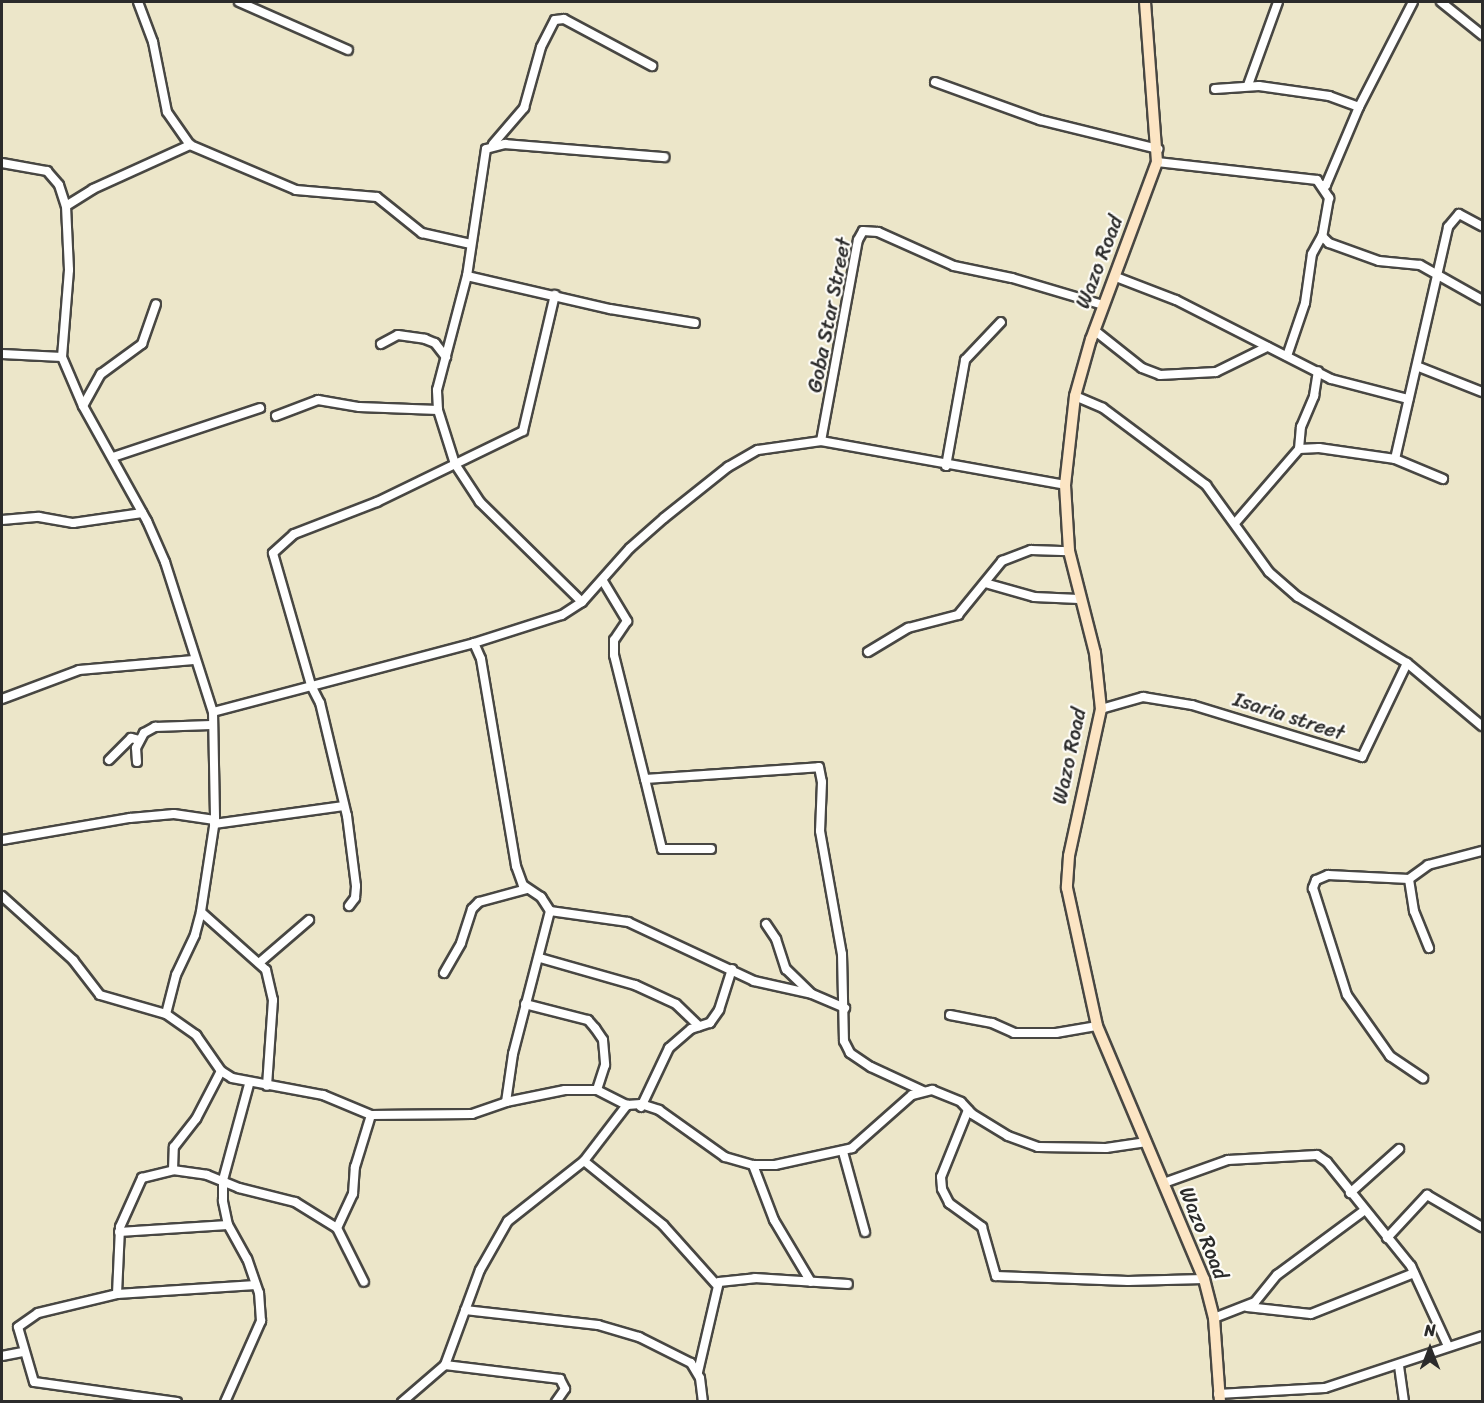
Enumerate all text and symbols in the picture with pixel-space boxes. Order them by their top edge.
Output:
street label: Wazo Road [1070,212,1128,312]
street label: Goba Star Street [801,234,857,396]
street label: Isaria street [1229,686,1349,746]
street label: Wazo Road [1047,706,1091,806]
street label: Wazo Road [1174,1183,1234,1283]
text: N [1424,1316,1436,1345]
north arrow [1400,1319,1460,1379]

